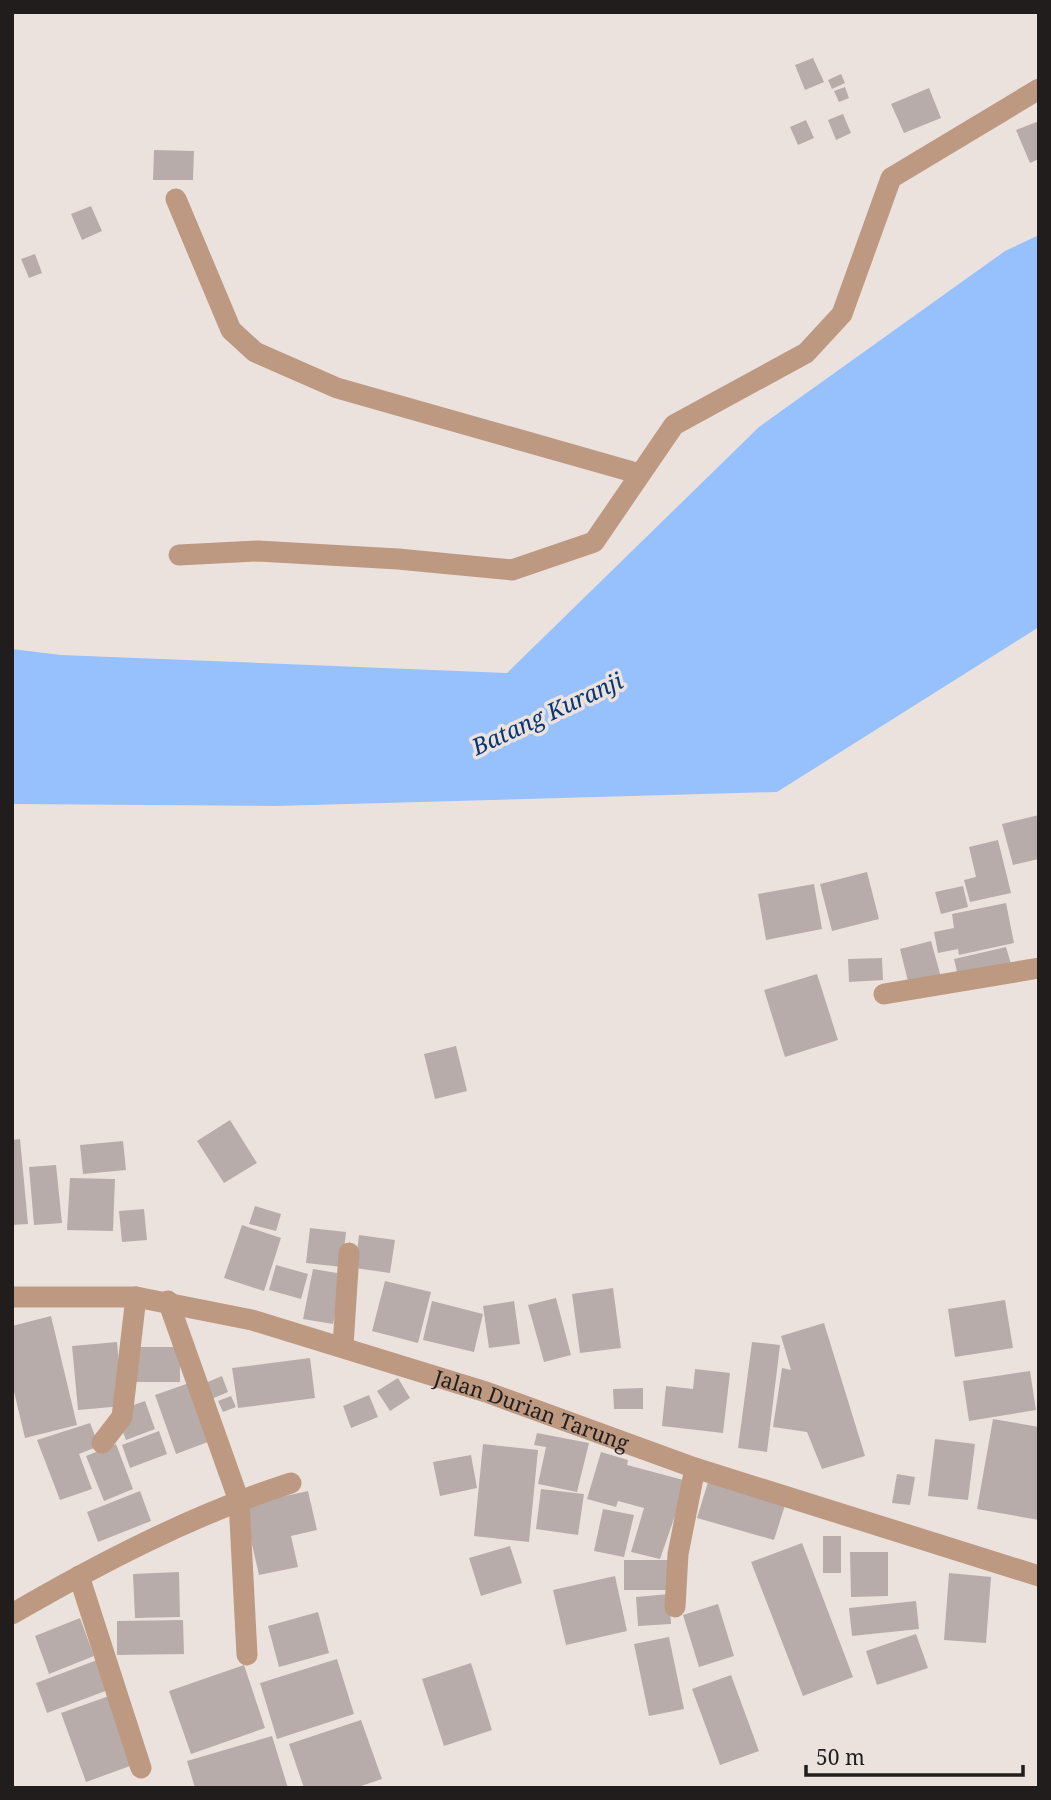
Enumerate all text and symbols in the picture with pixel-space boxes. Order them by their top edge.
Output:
water label: Batang Kuranji [465,664,628,762]
street label: Jalan Durian Tarung [430,1363,634,1457]
scale bar [806,1734,1023,1778]
text: 50 m [816,1743,865,1771]

